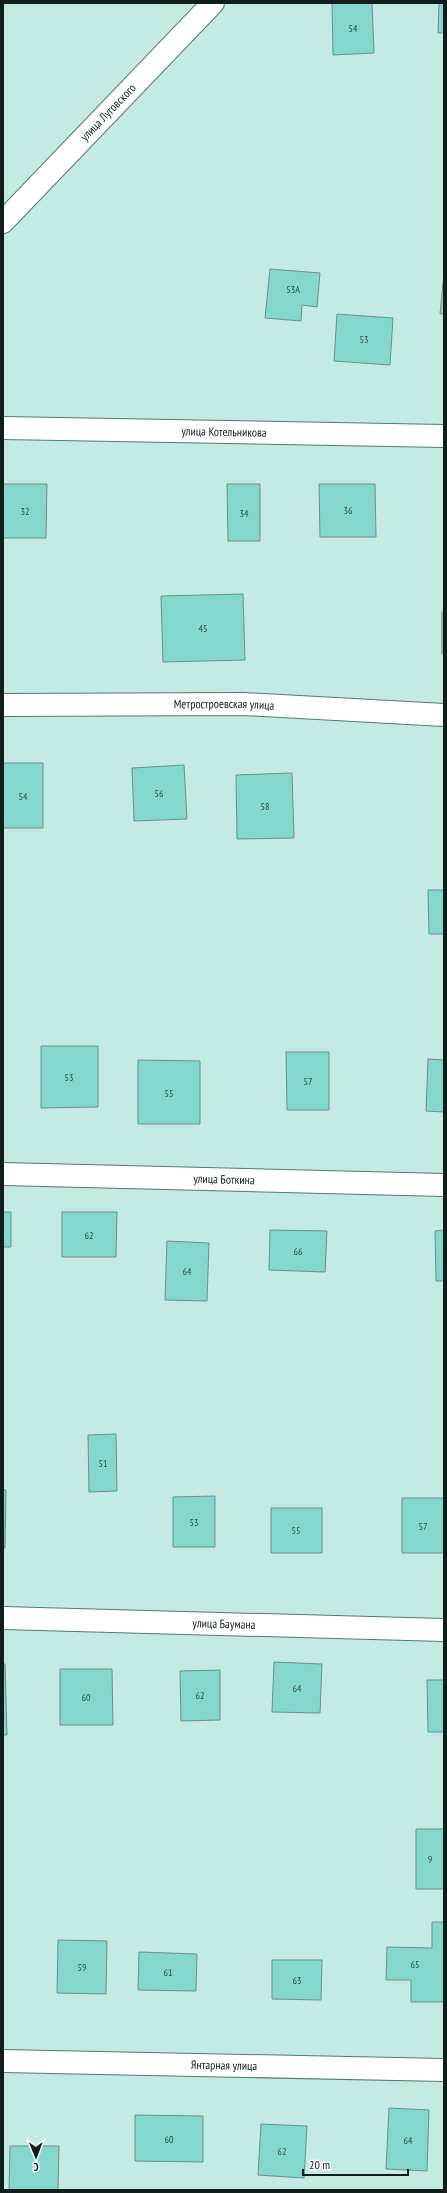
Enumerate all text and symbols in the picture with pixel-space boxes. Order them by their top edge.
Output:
house number: 54 [349,22,358,35]
street label: улица Луговского [77,80,139,144]
house number: 53А [286,283,300,296]
house number: 53 [360,333,369,346]
street label: улица Котельникова [181,423,267,440]
house number: 36 [344,504,353,517]
house number: 32 [21,505,30,518]
house number: 34 [240,507,249,520]
house number: 45 [199,622,208,635]
street label: Метростроевская улица [174,696,275,713]
house number: 56 [155,787,164,800]
house number: 54 [19,790,28,803]
house number: 58 [261,800,270,813]
house number: 53 [65,1071,74,1084]
house number: 57 [304,1075,313,1088]
house number: 55 [165,1087,174,1100]
street label: улица Боткина [193,1171,255,1187]
house number: 62 [85,1229,94,1242]
house number: 66 [294,1245,303,1258]
house number: 64 [183,1265,192,1278]
house number: 51 [99,1457,108,1470]
house number: 53 [190,1516,199,1529]
house number: 57 [419,1520,428,1533]
house number: 55 [292,1524,301,1537]
street label: улица Баумана [192,1615,256,1632]
house number: 64 [293,1682,302,1695]
house number: 62 [196,1689,205,1702]
house number: 60 [82,1691,91,1704]
house number: 9 [428,1853,432,1866]
house number: 65 [411,1958,420,1971]
house number: 59 [78,1961,87,1974]
house number: 61 [164,1966,173,1979]
house number: 63 [293,1974,302,1987]
street label: Янтарная улица [191,2057,258,2073]
house number: 60 [165,2133,174,2146]
house number: 64 [404,2134,413,2147]
north arrow [16,2137,56,2177]
house number: 62 [278,2145,287,2158]
scale bar [303,2151,408,2177]
text: 20 m [309,2157,330,2172]
text: С [34,2160,39,2174]

